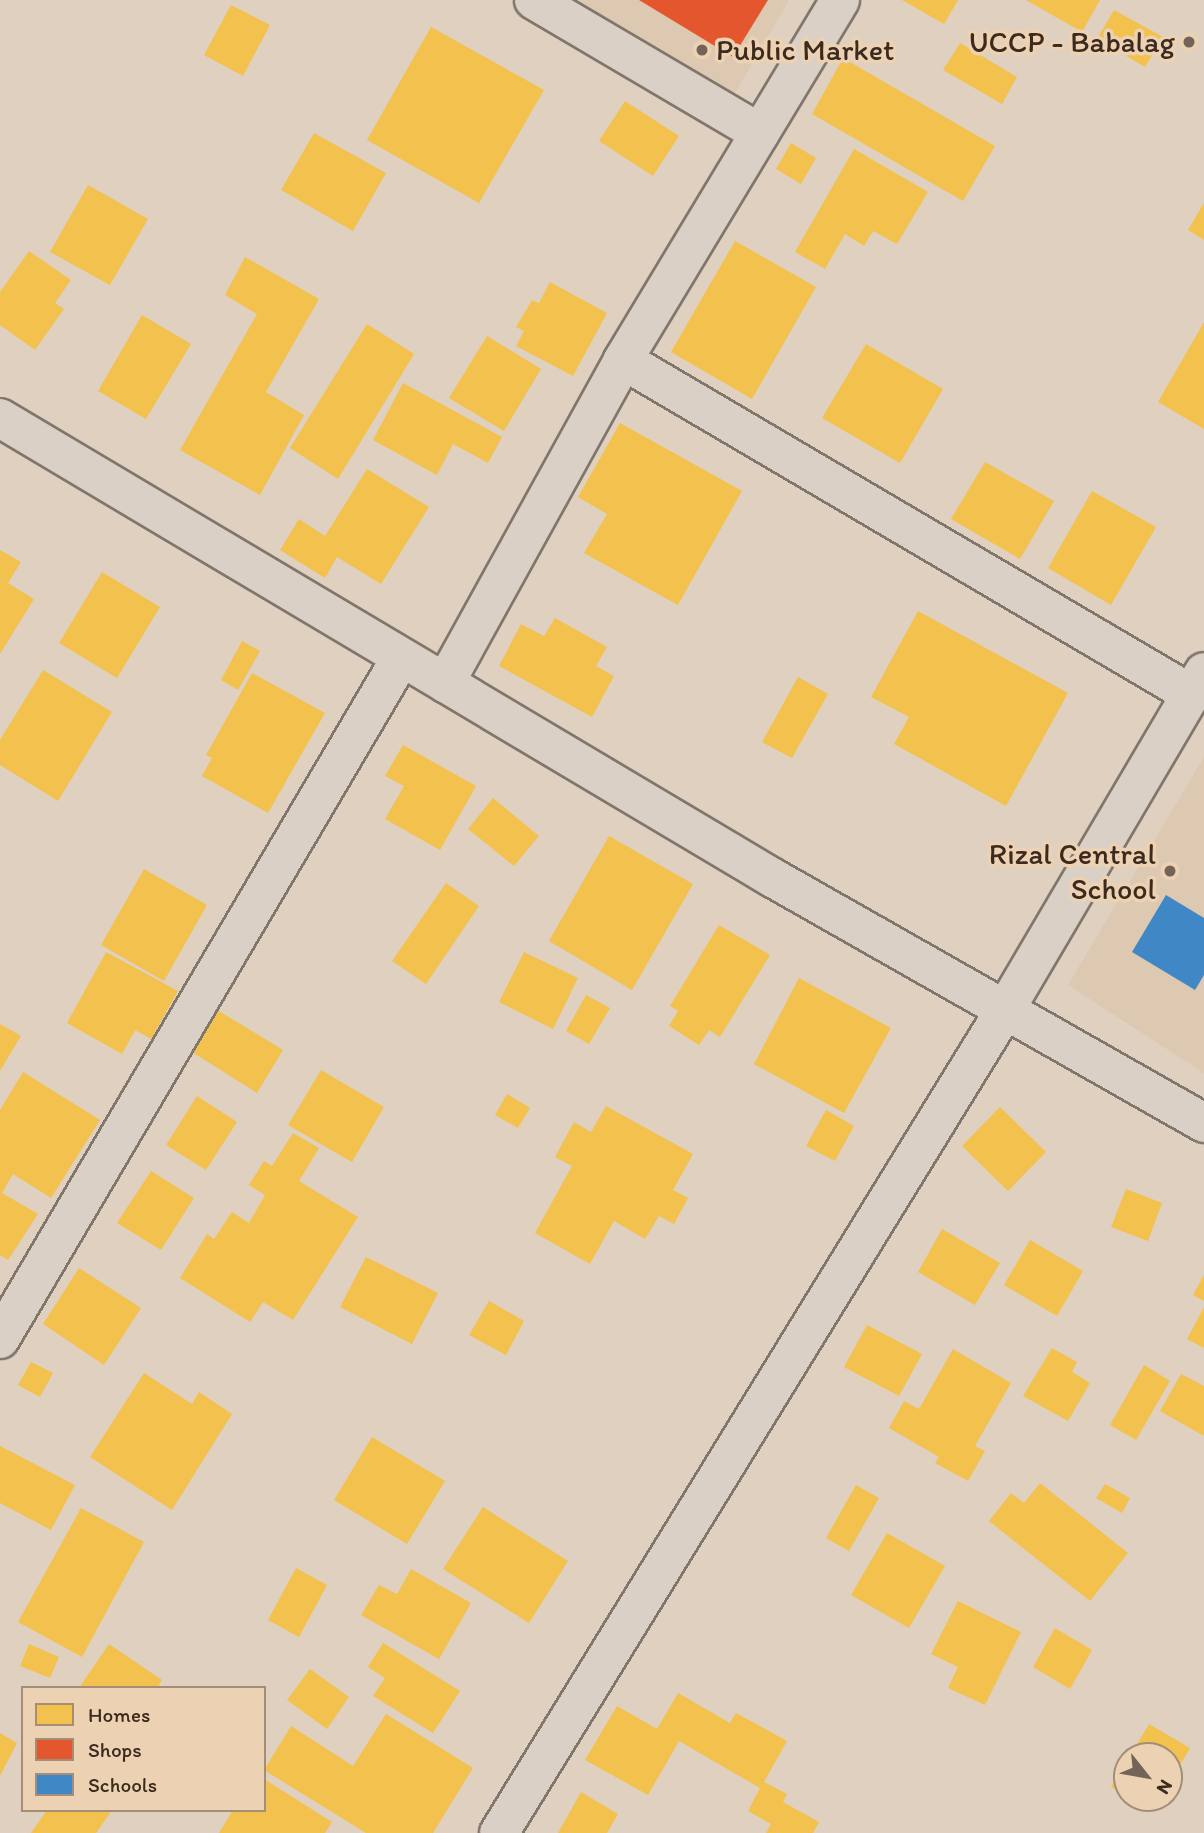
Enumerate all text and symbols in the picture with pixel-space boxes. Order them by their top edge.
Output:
place label: UCCP - Babalag [969,24,1175,60]
place label: Public Market [716,32,894,68]
marker: UCCP - Babalag [1181,34,1197,50]
marker: Public Market [694,42,710,58]
place label: Rizal Central School [989,836,1156,906]
marker: Rizal Central School [1162,863,1178,879]
legend [21,1686,266,1812]
text: Homes [88,1702,150,1727]
text: Shops [88,1737,142,1762]
north arrow [1113,1742,1183,1812]
text: Schools [88,1772,157,1797]
text: N [1152,1776,1178,1798]

